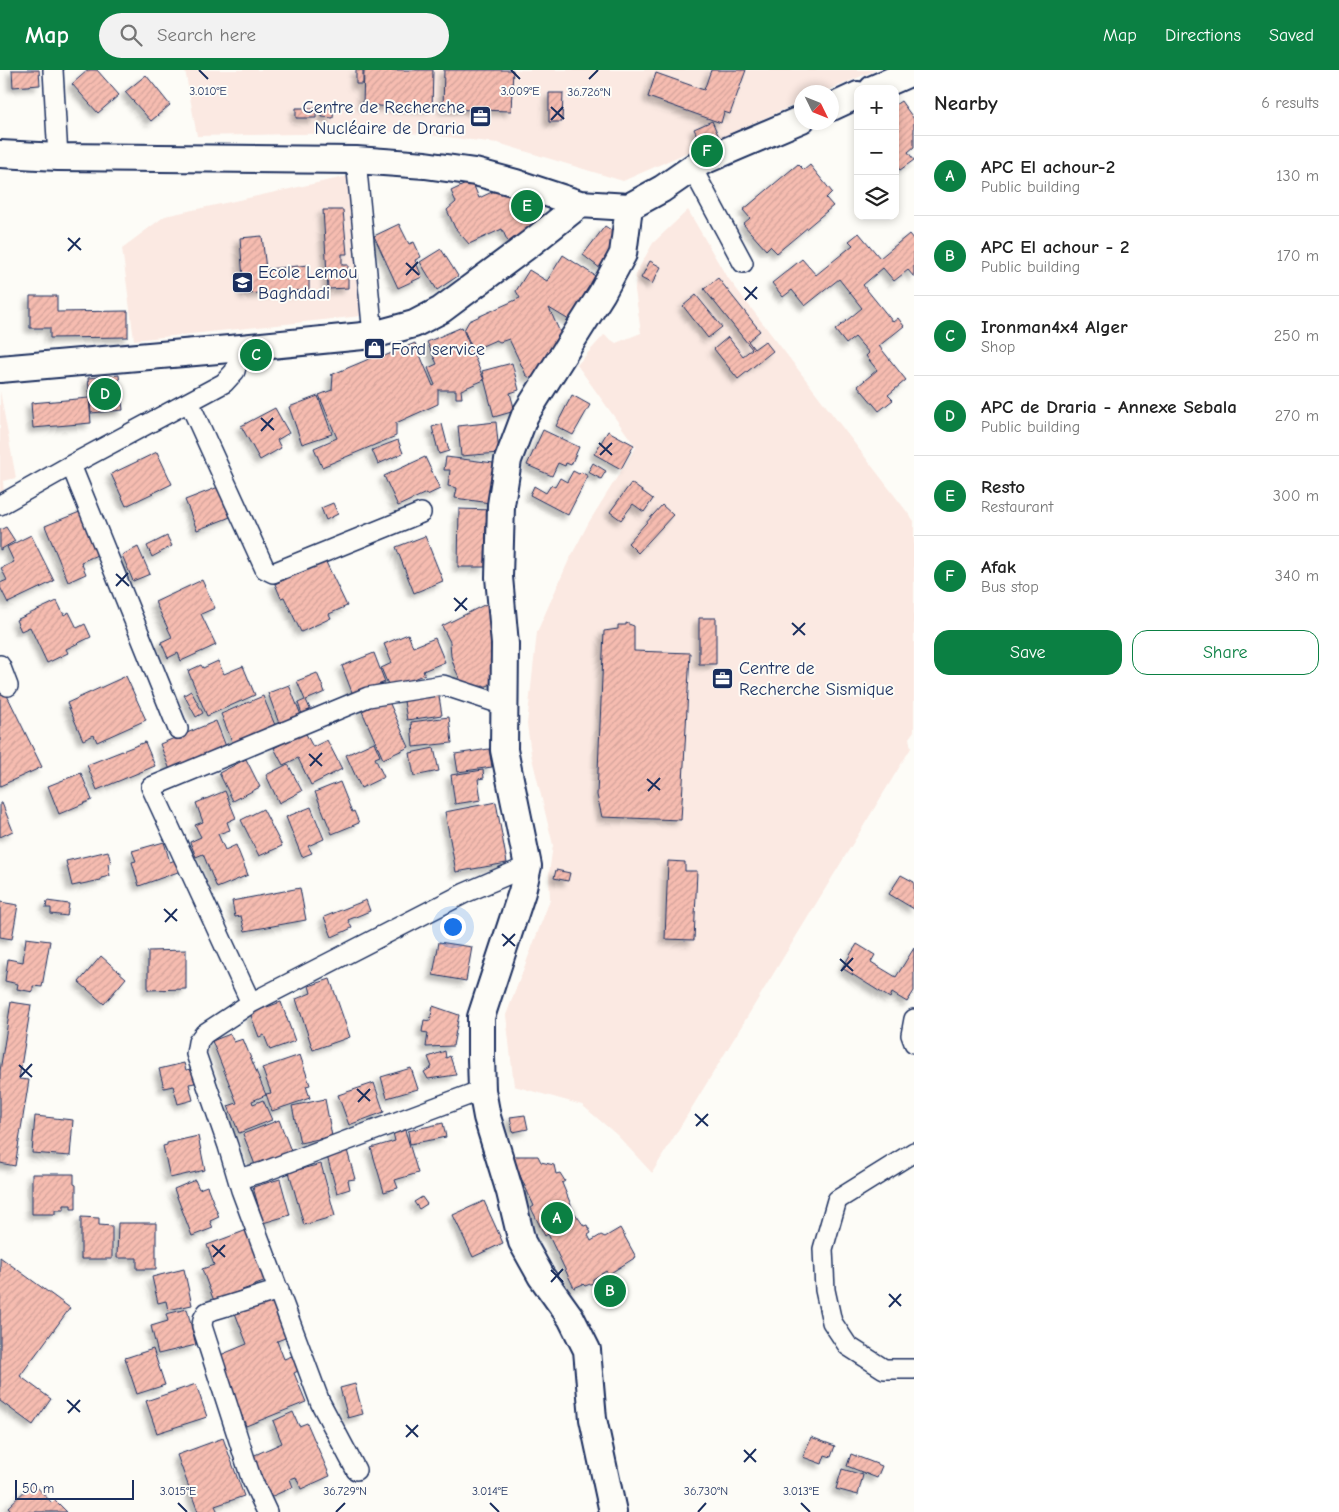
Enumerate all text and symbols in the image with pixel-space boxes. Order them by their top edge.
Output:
search box [99,13,449,58]
text: Map [25,21,69,49]
icon: search [117,21,145,49]
text: Search here [157,24,256,46]
text: Map [1103,25,1137,46]
text: Directions [1165,25,1241,46]
text: Saved [1269,25,1314,46]
text: 3.010°E [189,84,227,98]
text: 3.009°E [500,84,540,98]
text: 36.726°N [567,85,611,99]
north arrow [794,85,839,130]
map controls [854,85,899,220]
button: + [854,85,899,130]
text: Nearby [934,91,998,115]
text: 6 results [1261,94,1319,112]
place label: Centre de Recherche Nucléaire de Draria [303,97,465,139]
office icon: Centre de Recherche Nucléaire de Draria [469,105,493,129]
button: − [854,130,899,175]
pin: F [691,132,723,170]
text: APC El achour-2 [981,156,1115,178]
text: A [946,167,954,185]
text: 130 m [1276,167,1319,185]
button: layers [854,175,899,220]
text: Public building [981,178,1080,196]
pin: E [511,187,543,225]
text: APC El achour - 2 [981,236,1129,258]
text: B [945,247,955,265]
text: 170 m [1277,247,1319,265]
text: Public building [981,258,1080,276]
place label: Ecole Lemou Baghdadi [258,262,357,304]
school or university icon: Ecole Lemou Baghdadi [230,270,254,294]
text: Ironman4x4 Alger [981,316,1128,338]
text: C [945,327,955,345]
text: 250 m [1274,327,1319,345]
pin: C [240,336,272,374]
shop icon: Ford service [363,337,387,361]
text: Shop [981,338,1015,356]
place label: Ford service [391,339,485,360]
pin: D [89,375,121,413]
text: APC de Draria - Annexe Sebala [981,396,1237,418]
text: D [945,407,955,425]
text: 270 m [1275,407,1319,425]
text: Public building [981,418,1080,436]
text: Resto [981,476,1025,498]
text: E [945,487,955,505]
text: 300 m [1273,487,1319,505]
text: Restaurant [981,498,1053,516]
text: Afak [981,556,1016,578]
text: F [945,567,955,585]
text: 340 m [1275,567,1319,585]
text: Bus stop [981,578,1039,596]
button: Save [934,630,1122,675]
button: Share [1132,630,1319,675]
place label: Centre de Recherche Sismique [739,658,894,700]
office icon: Centre de Recherche Sismique [711,666,735,690]
your location [440,914,466,940]
pin: A [541,1199,573,1237]
pin: B [594,1272,626,1310]
scale bar [15,1477,134,1500]
text: 50 m [22,1480,54,1497]
text: 3.015°E [160,1484,196,1498]
text: 36.729°N [323,1484,367,1498]
text: 3.014°E [472,1484,508,1498]
text: 36.730°N [684,1484,728,1498]
text: 3.013°E [783,1484,819,1498]

